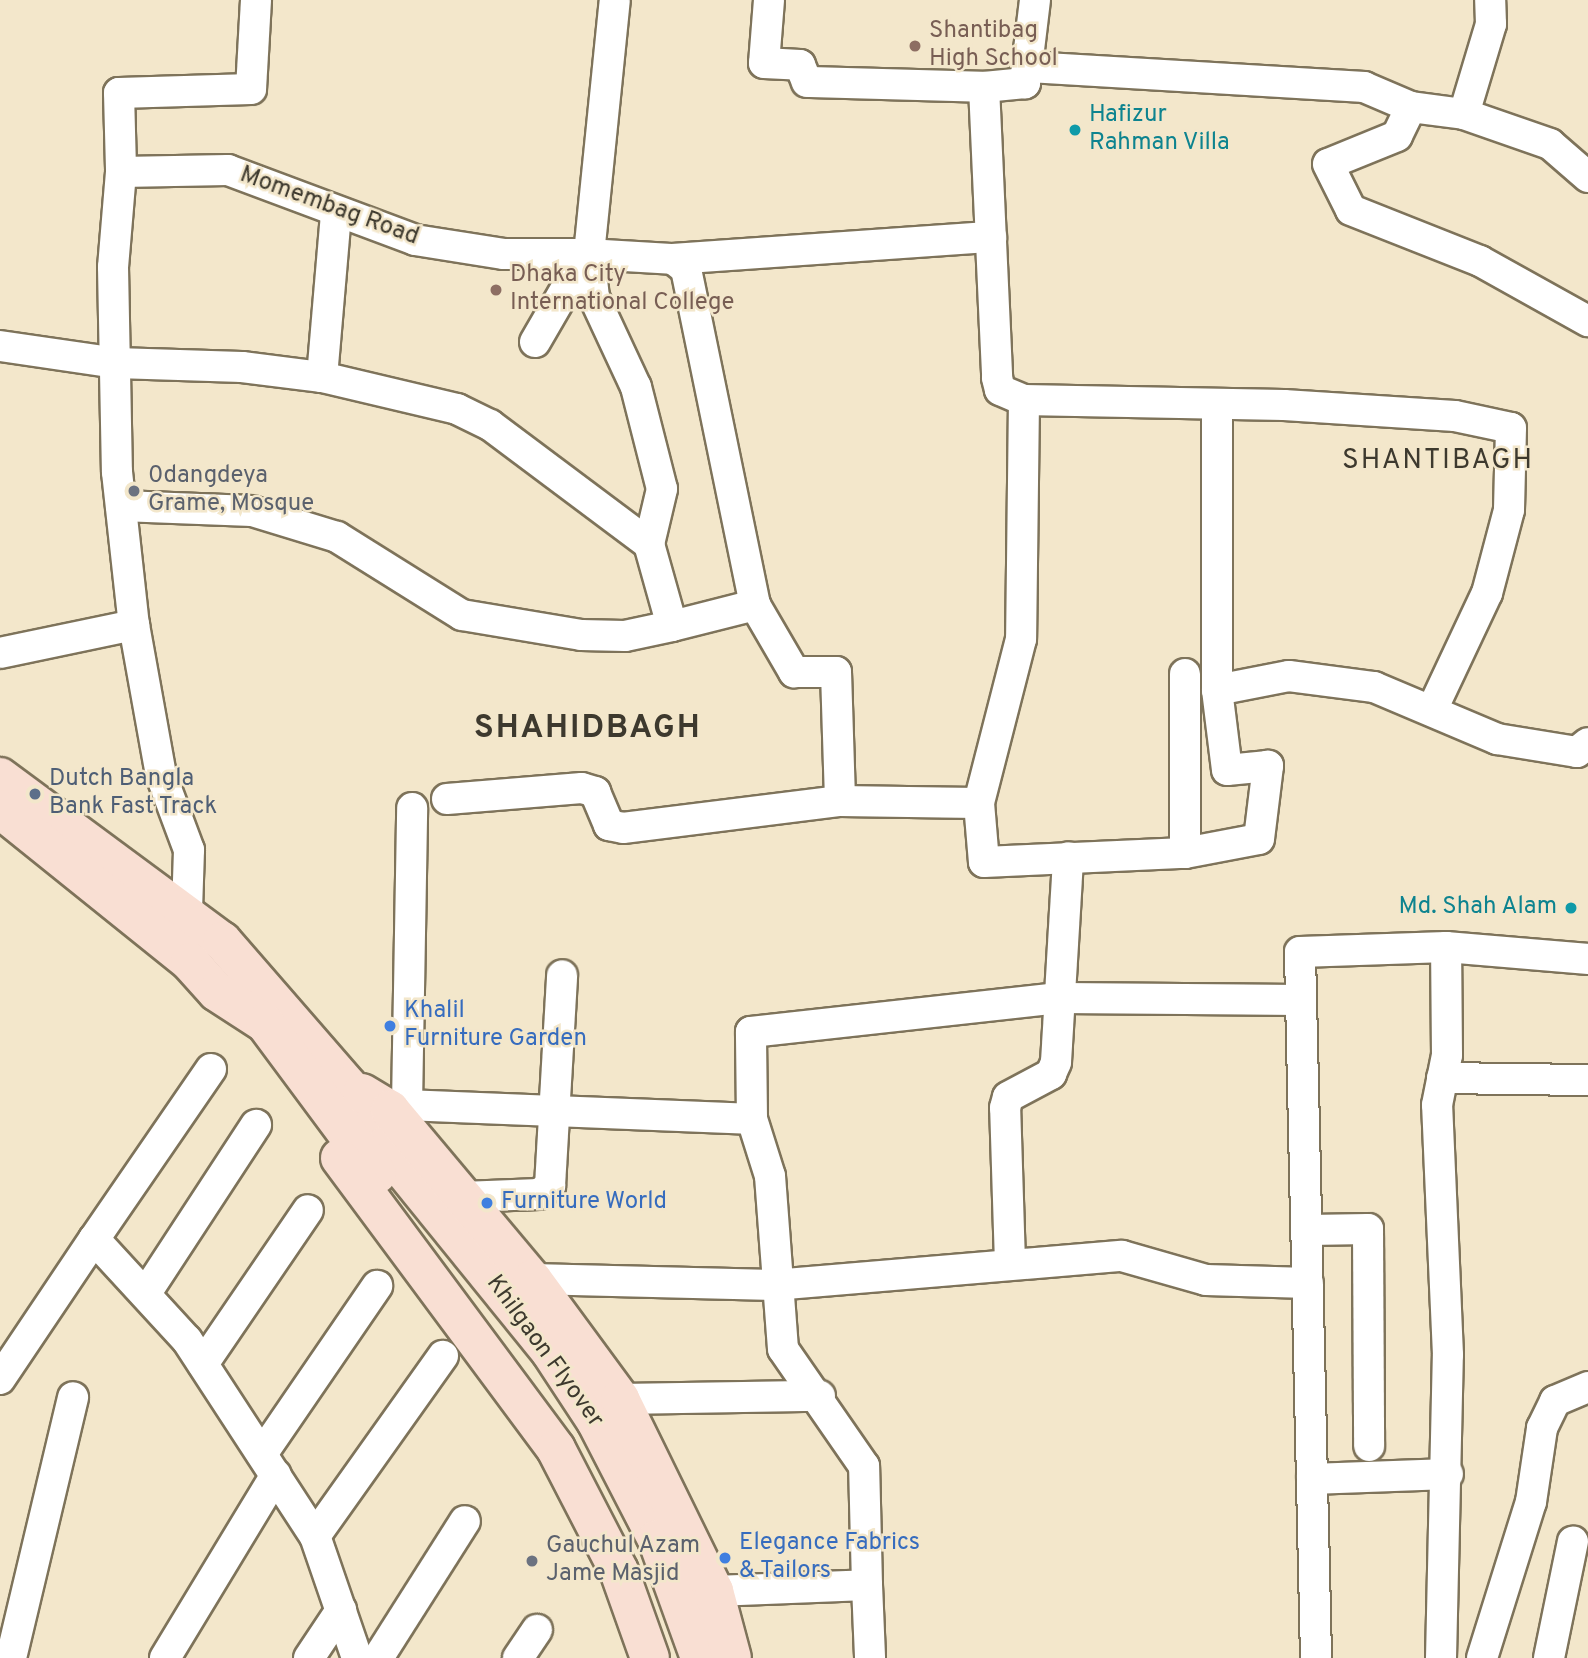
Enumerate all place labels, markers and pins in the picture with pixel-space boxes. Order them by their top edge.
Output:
place label: Shantibag High School [929,18,1058,74]
marker: Shantibag High School [907,38,923,54]
place label: Hafizur Rahman Villa [1089,102,1231,158]
marker: Hafizur Rahman Villa [1067,122,1083,138]
place label: Dhaka City International College [510,262,734,318]
marker: Dhaka City International College [488,282,504,298]
place label: 0dangdeya Grame, Mosque [148,463,314,519]
marker: 0dangdeya Grame, Mosque [126,483,142,499]
place label: Dutch Bangla Bank Fast Track [49,766,218,822]
marker: Dutch Bangla Bank Fast Track [27,786,43,802]
place label: Md. Shah Alam [1397,894,1557,922]
marker: Md. Shah Alam [1563,900,1579,916]
place label: Khalil Furniture Garden [404,998,587,1054]
marker: Khalil Furniture Garden [382,1018,398,1034]
place label: Furniture World [501,1189,668,1217]
marker: Furniture World [479,1195,495,1211]
place label: Elegance Fabrics & Tailors [739,1530,920,1586]
place label: Gauchul Azam Jame Masjid [546,1533,701,1589]
marker: Elegance Fabrics & Tailors [717,1550,733,1566]
marker: Gauchul Azam Jame Masjid [524,1553,540,1569]

